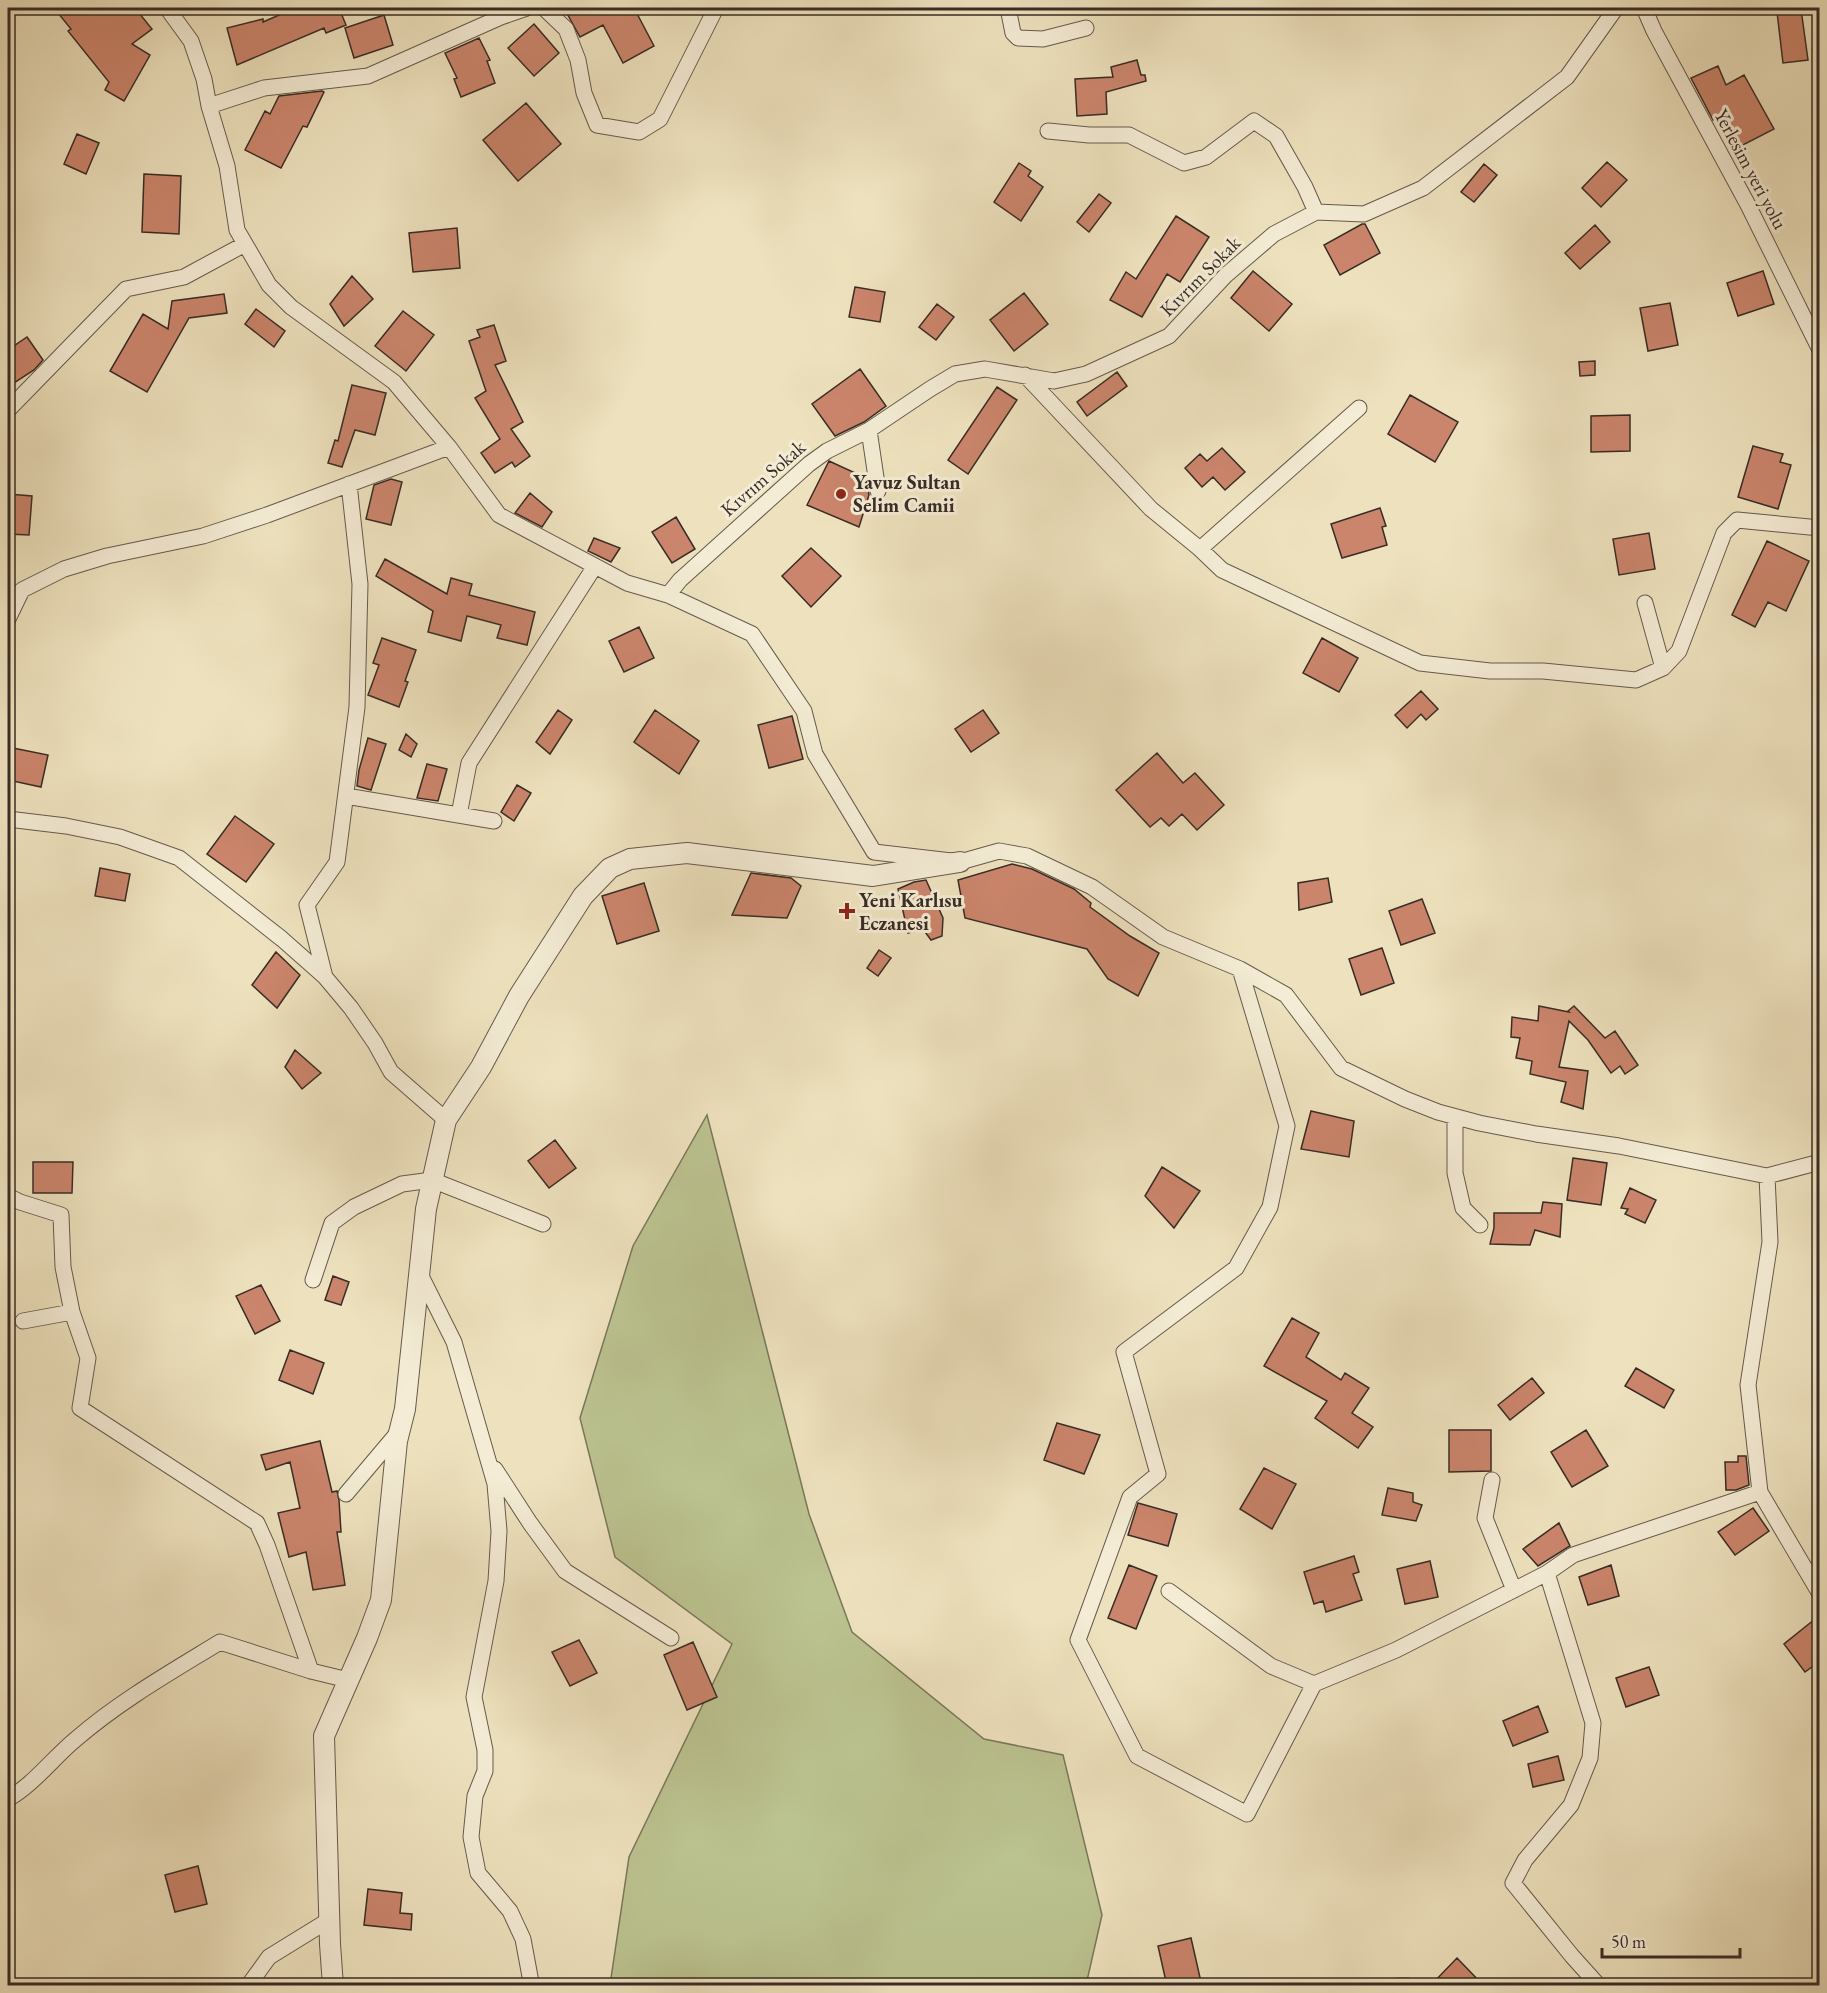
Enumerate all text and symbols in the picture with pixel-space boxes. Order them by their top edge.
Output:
street label: Yerlesim yeri yolu [1708,104,1794,234]
street label: Kıvrım Sokak [1154,230,1246,322]
street label: Kıvrım Sokak [715,434,811,522]
place label: Yavuz Sultan Selim Camii [853,469,961,518]
marker: Yavuz Sultan Selim Camii [834,487,848,501]
place label: Yeni Karlısu Eczanesi [859,887,963,936]
marker: Yeni Karlısu Eczanesi [840,904,854,918]
scale bar [1602,1921,1740,1959]
text: 50 m [1611,1930,1646,1953]

